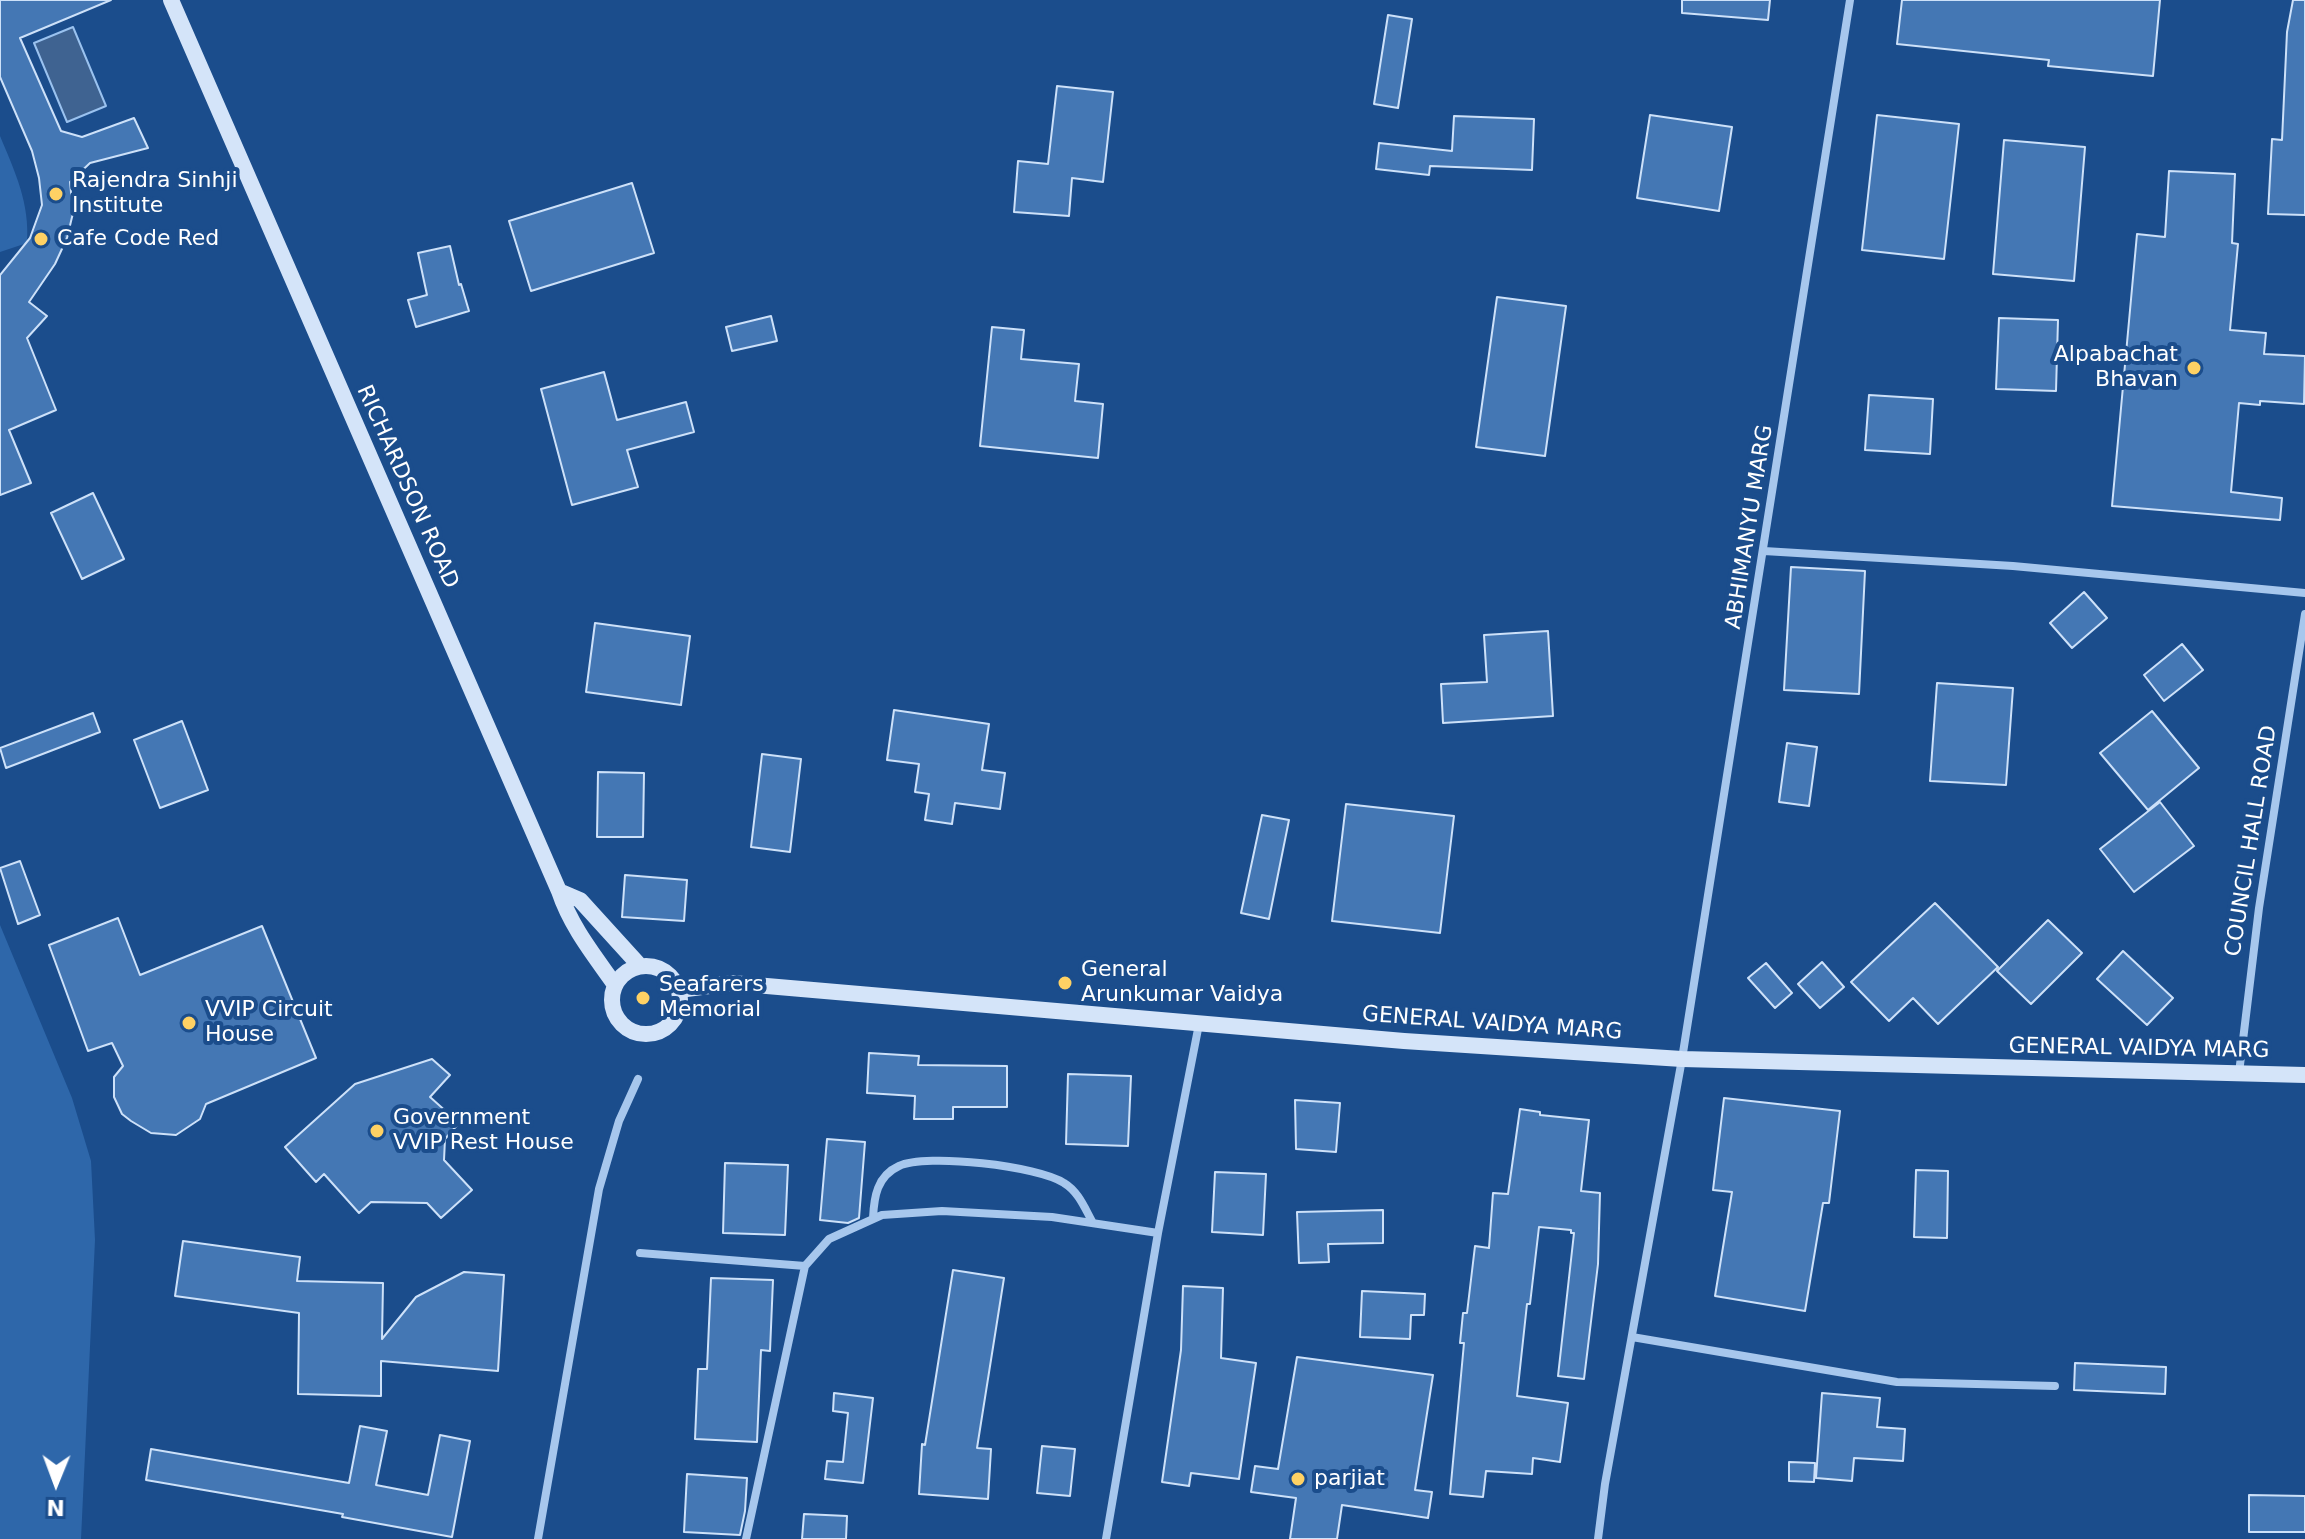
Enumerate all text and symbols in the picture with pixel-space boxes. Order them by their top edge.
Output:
place label: Rajendra Sinhji Institute [72,168,238,220]
marker: Rajendra Sinhji Institute [47,185,65,203]
place label: Cafe Code Red [57,226,219,252]
marker: Cafe Code Red [32,230,50,248]
place label: Alpabachat Bhavan [2054,342,2178,394]
marker: Alpabachat Bhavan [2185,359,2203,377]
street label: RICHARDSON ROAD [350,381,464,593]
street label: ABHIMANYU MARG [1721,423,1779,631]
street label: COUNCIL HALL ROAD [2221,724,2283,958]
place label: General Arunkumar Vaidya [1081,957,1283,1008]
place label: Seafarers Memorial [659,972,764,1024]
marker: General Arunkumar Vaidya [1056,974,1074,992]
marker: Seafarers Memorial [634,989,652,1007]
place label: VVIP Circuit House [205,997,333,1048]
street label: GENERAL VAIDYA MARG [1361,1002,1623,1046]
marker: VVIP Circuit House [180,1014,198,1032]
street label: GENERAL VAIDYA MARG [2008,1034,2270,1064]
place label: Government VVIP Rest House [393,1105,574,1156]
marker: Government VVIP Rest House [368,1122,386,1140]
north arrow [16,1443,96,1523]
place label: parjiat [1314,1466,1385,1492]
marker: parjiat [1289,1470,1307,1488]
text: N [46,1495,65,1520]

